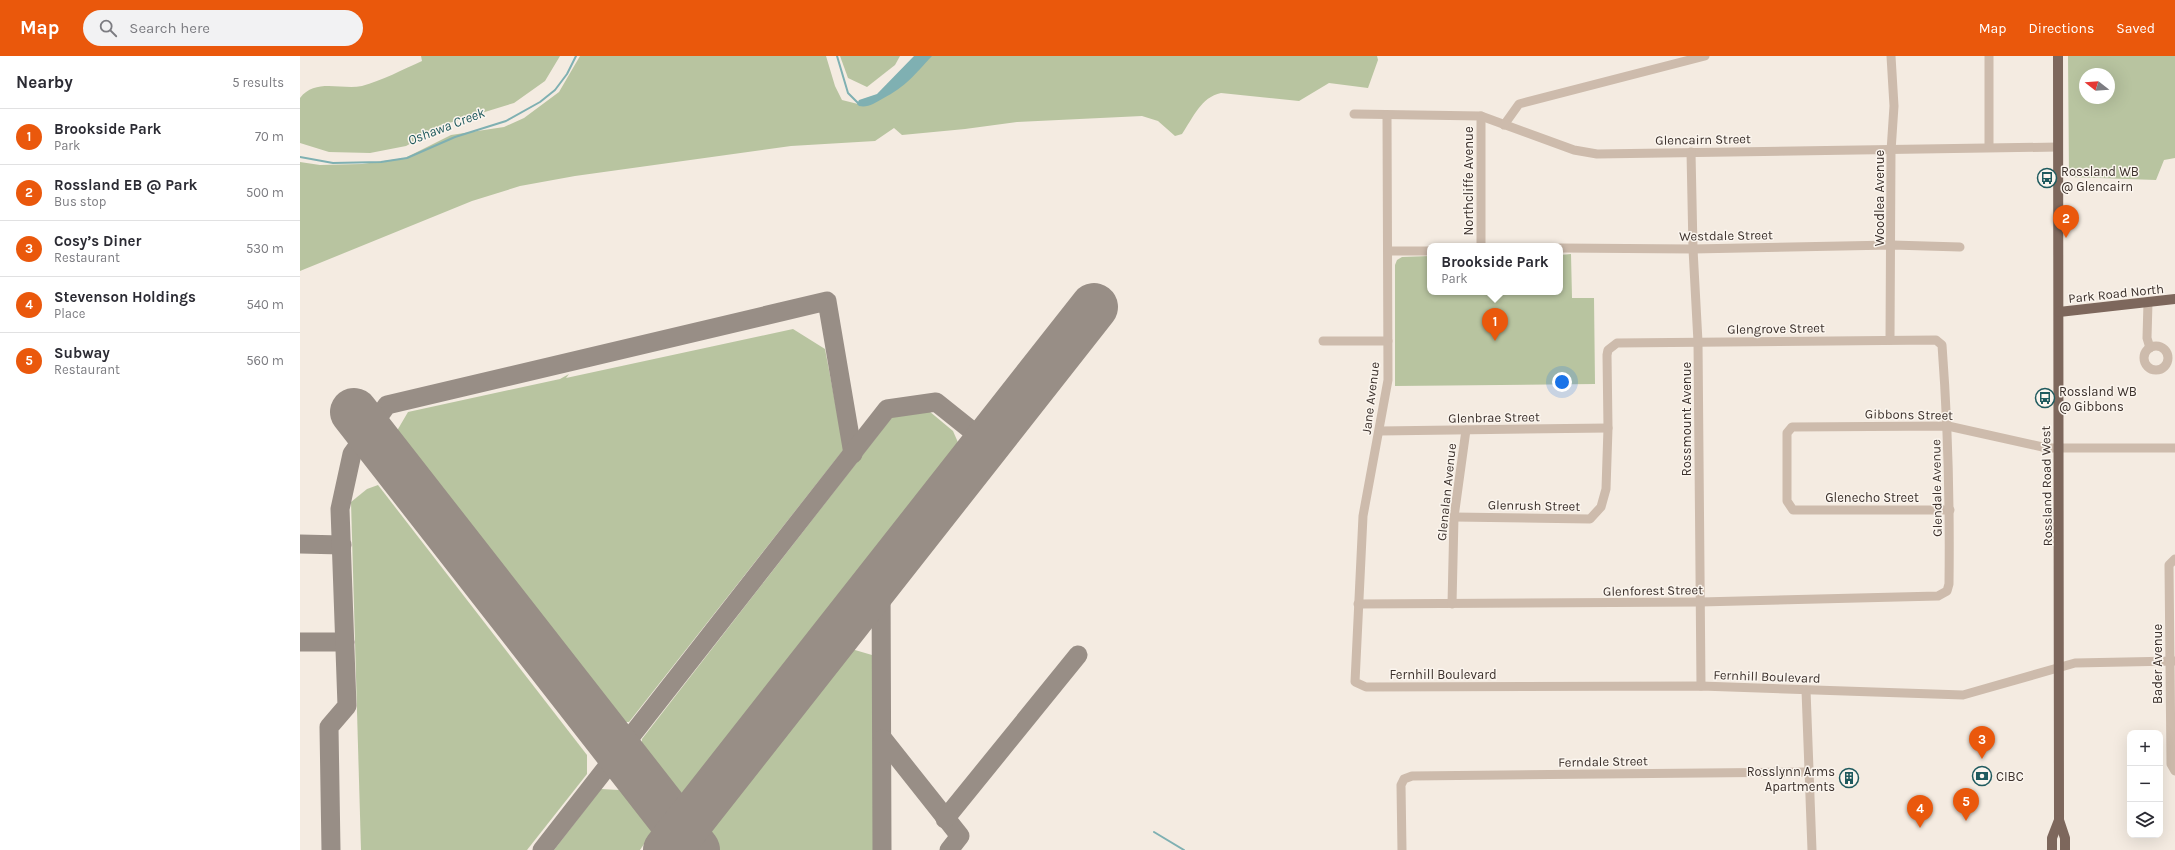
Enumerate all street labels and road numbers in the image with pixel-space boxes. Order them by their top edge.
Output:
street label: Northcliffe Avenue [1461,126,1476,236]
street label: Glencairn Street [1655,131,1751,148]
street label: Woodlea Avenue [1872,149,1887,246]
street label: Westdale Street [1679,227,1773,244]
street label: Park Road North [2068,281,2165,306]
street label: Glengrove Street [1727,320,1825,337]
street label: Jane Avenue [1359,361,1382,435]
street label: Rossmount Avenue [1679,361,1694,476]
street label: Gibbons Street [1865,406,1953,423]
street label: Glenbrae Street [1448,409,1540,426]
street label: Rossland Road West [2038,425,2055,547]
street label: Glendale Avenue [1928,439,1945,537]
street label: Glenalan Avenue [1434,442,1459,542]
street label: Glenecho Street [1825,490,1919,505]
street label: Glenrush Street [1488,497,1580,514]
street label: Glenforest Street [1603,582,1703,599]
street label: Bader Avenue [2150,624,2165,704]
street label: Fernhill Boulevard [1389,667,1497,682]
street label: Fernhill Boulevard [1713,667,1821,686]
street label: Ferndale Street [1558,753,1648,770]

